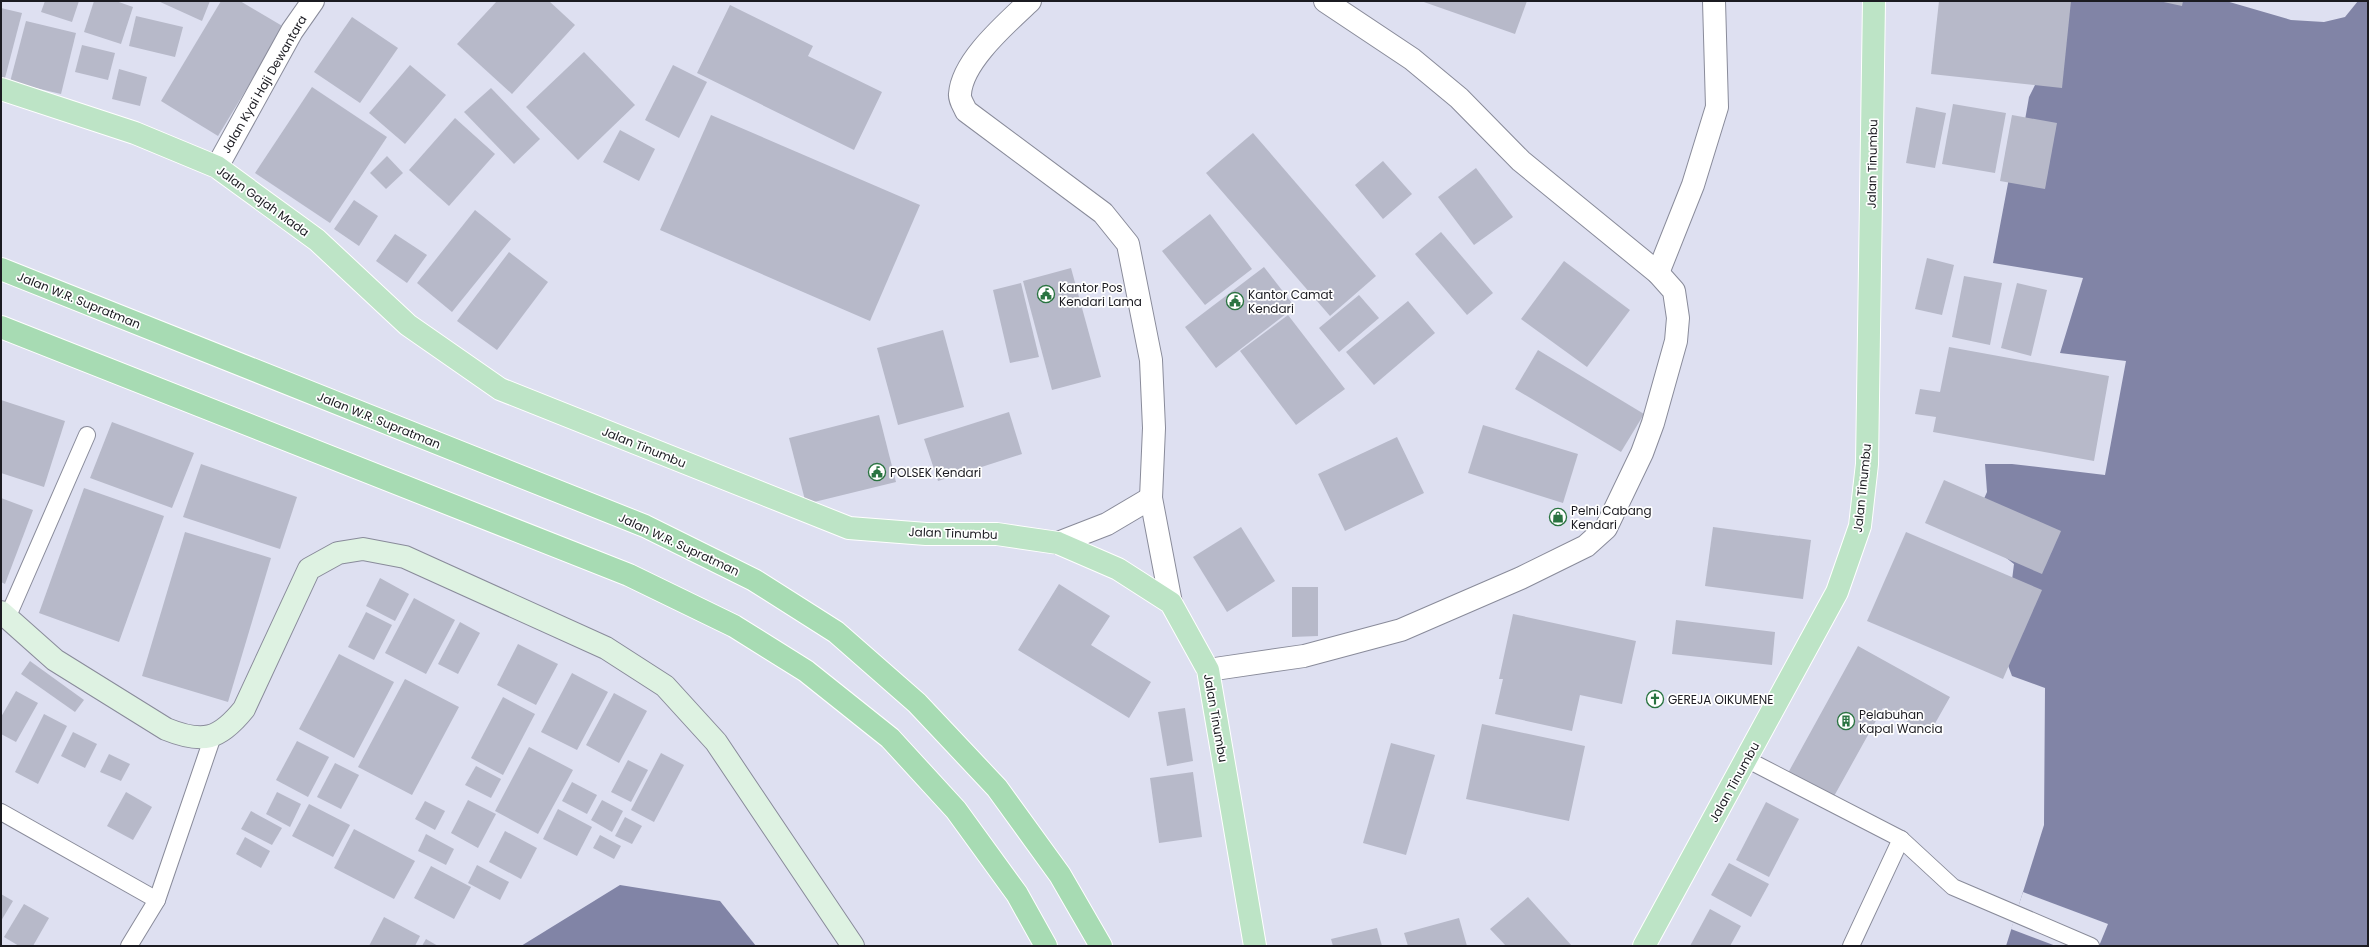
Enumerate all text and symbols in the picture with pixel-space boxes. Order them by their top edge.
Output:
street label: Jalan Kyai Haji Dewantara [217,12,311,156]
street label: Jalan Tinumbu [1863,119,1881,209]
street label: Jalan Gajah Mada [213,162,313,240]
street label: Jalan W.R. Supratman [15,267,143,333]
place label: Kantor Pos Kendari Lama [1059,279,1142,310]
public building icon: Kantor Pos Kendari Lama [1036,284,1056,304]
place label: Kantor Camat Kendari [1248,286,1333,317]
public building icon: Kantor Camat Kendari [1225,291,1245,311]
street label: Jalan W.R. Supratman [315,387,443,453]
street label: Jalan Tinumbu [599,422,689,472]
street label: Jalan Tinumbu [1849,443,1875,533]
public building icon: POLSEK Kendari [867,462,887,482]
place label: POLSEK Kendari [890,464,981,481]
place label: Pelni Cabang Kendari [1571,502,1652,533]
shop icon: Pelni Cabang Kendari [1548,507,1568,527]
street label: Jalan W.R. Supratman [616,508,742,580]
street label: Jalan Tinumbu [908,523,998,543]
street label: Jalan Tinumbu [1200,673,1232,763]
church icon: GEREJA OIKUMENE [1645,689,1665,709]
place label: GEREJA OIKUMENE [1668,691,1773,708]
place label: Pelabuhan Kapal Wancia [1859,706,1943,737]
building icon: Pelabuhan Kapal Wancia [1836,711,1856,731]
street label: Jalan Tinumbu [1705,739,1763,825]

